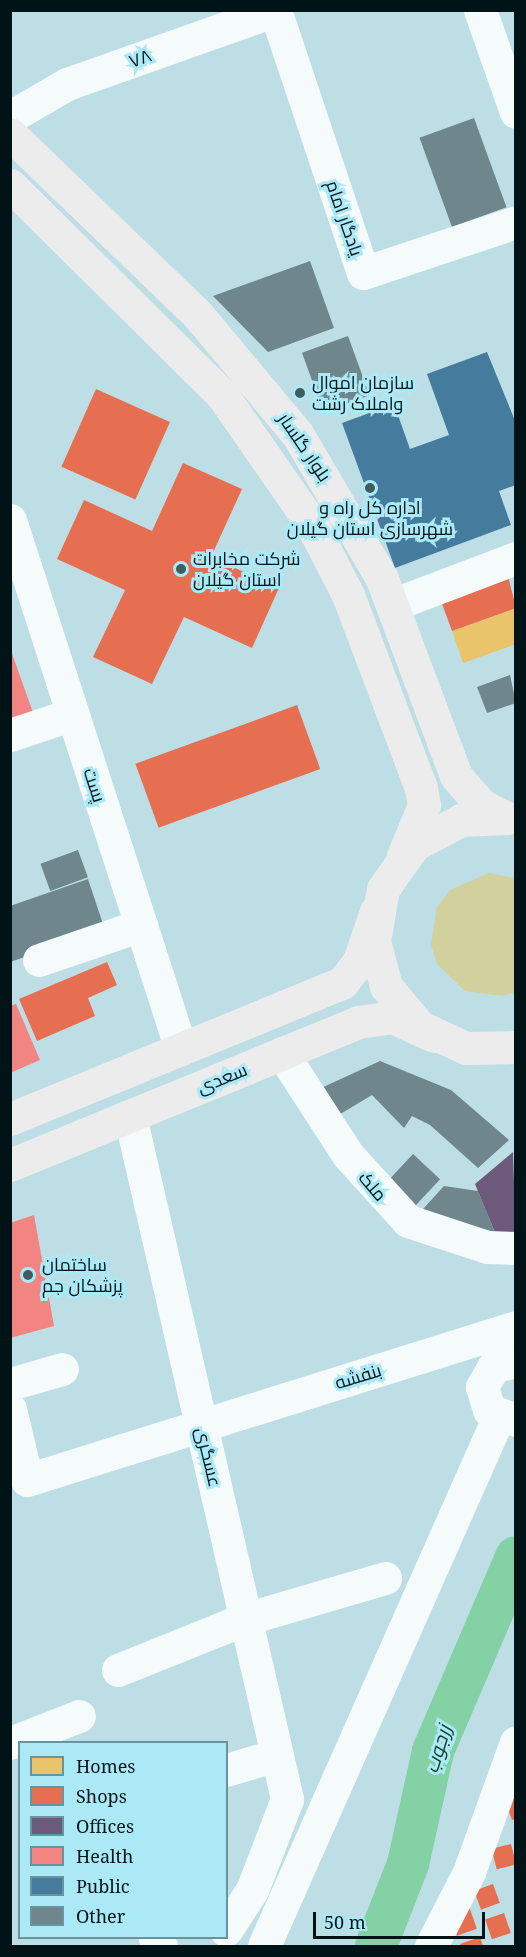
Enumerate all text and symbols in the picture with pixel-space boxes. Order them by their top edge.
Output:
street label: ۷۸ [126,44,154,72]
street label: یادگار امام [322,177,368,259]
place label: سازمان اموال واملاک رشت [312,372,414,415]
marker: سازمان اموال واملاک رشت [293,386,307,400]
street label: بلوار گلسار [274,409,336,485]
marker: اداره کل راه و شهرسازی استان گیلان [363,481,377,495]
place label: اداره کل راه و شهرسازی استان گیلان [287,497,453,540]
place label: شرکت مخابرات استان گیلان [193,548,301,590]
marker: شرکت مخابرات استان گیلان [174,562,188,576]
street label: پست [79,765,111,805]
street label: سعدی [194,1058,250,1098]
street label: ملک [354,1167,392,1205]
place label: ساختمان پزشکان جم [42,1254,123,1296]
marker: ساختمان پزشکان جم [19,1266,37,1284]
street label: بنفشه [332,1359,384,1393]
street label: عسگری [192,1425,226,1489]
water label: زرجوب [418,1722,456,1776]
legend [18,1741,228,1939]
text: Homes [76,1754,135,1778]
text: Shops [76,1784,127,1808]
text: Offices [76,1814,134,1838]
text: Health [76,1844,133,1868]
text: Public [76,1874,130,1898]
scale bar [316,1900,488,1938]
text: Other [76,1904,125,1928]
text: 50 m [324,1910,366,1934]

